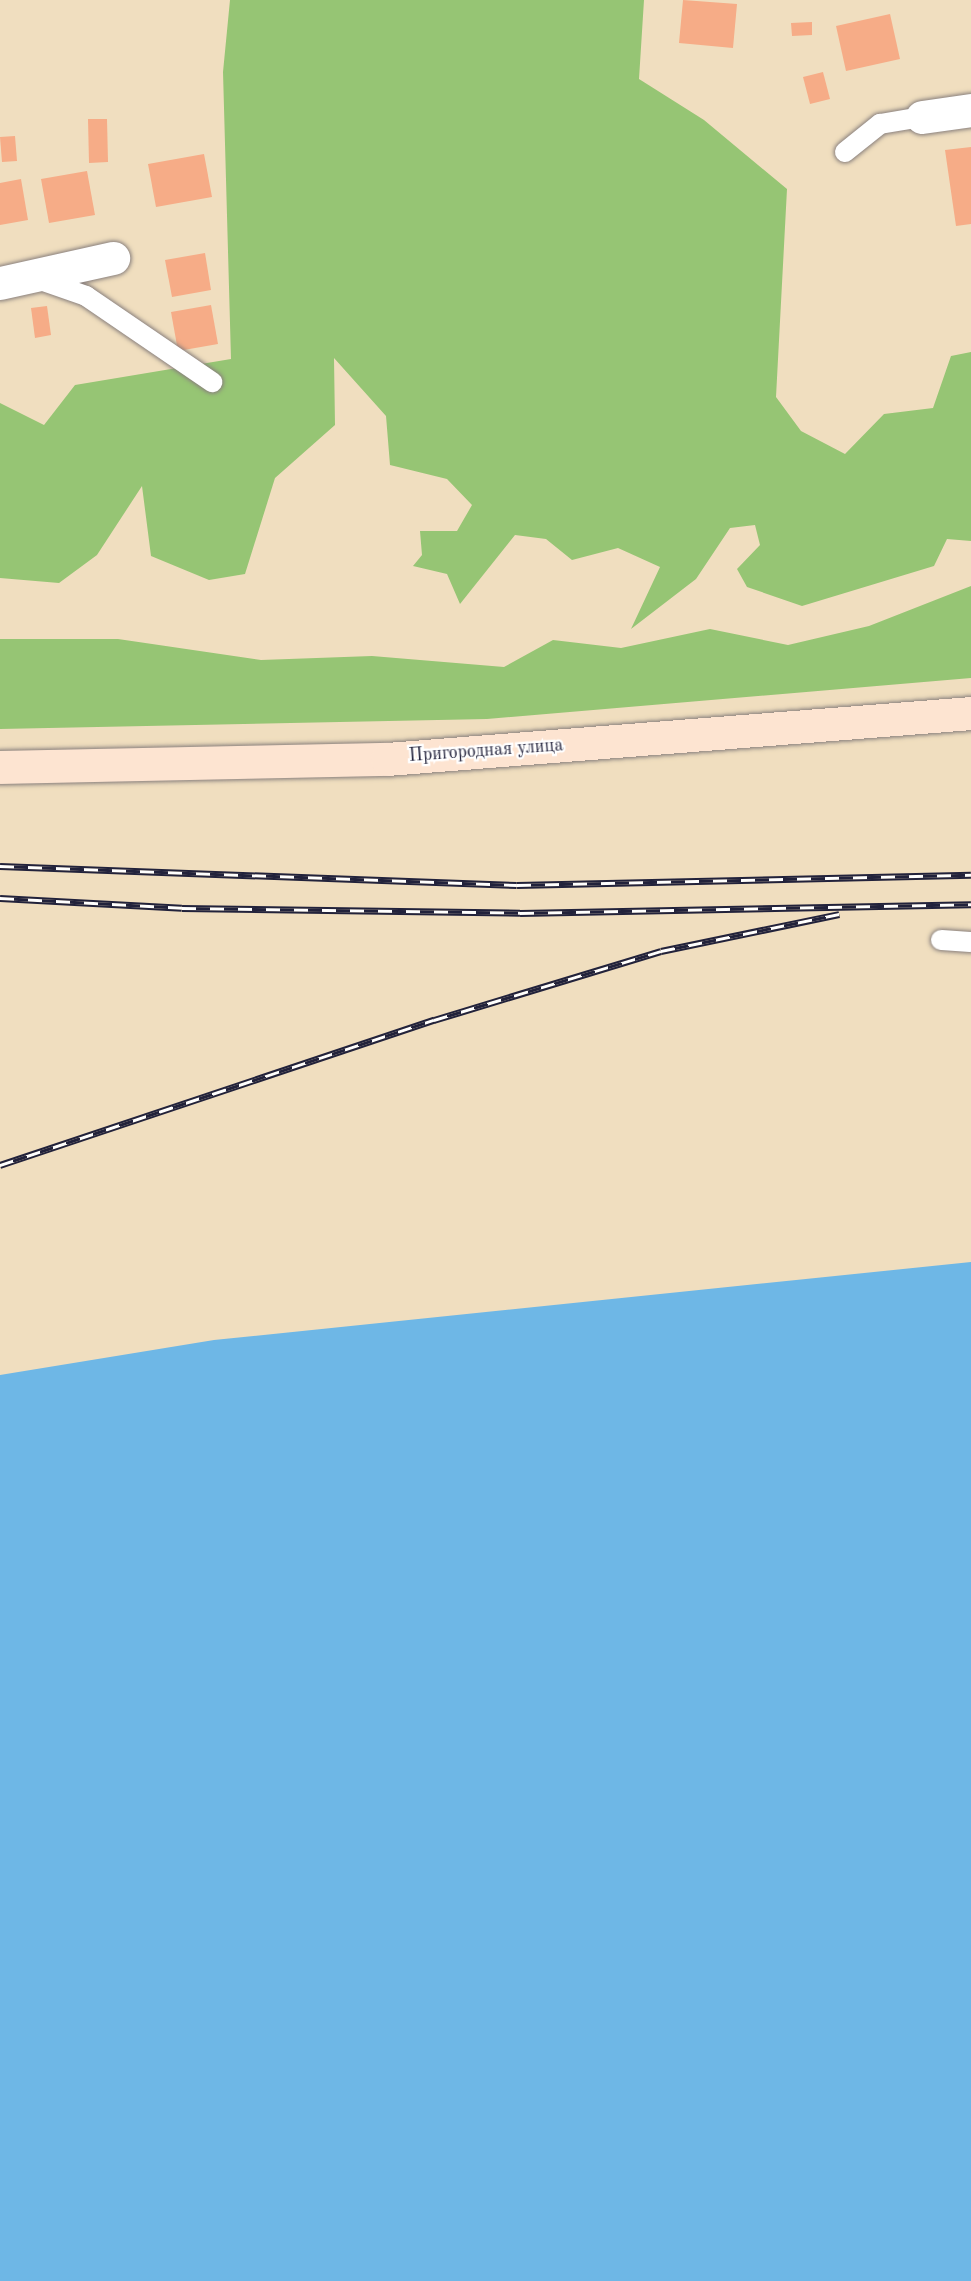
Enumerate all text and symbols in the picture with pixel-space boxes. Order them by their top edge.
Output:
street label: Пригородная улица [408,735,564,767]

